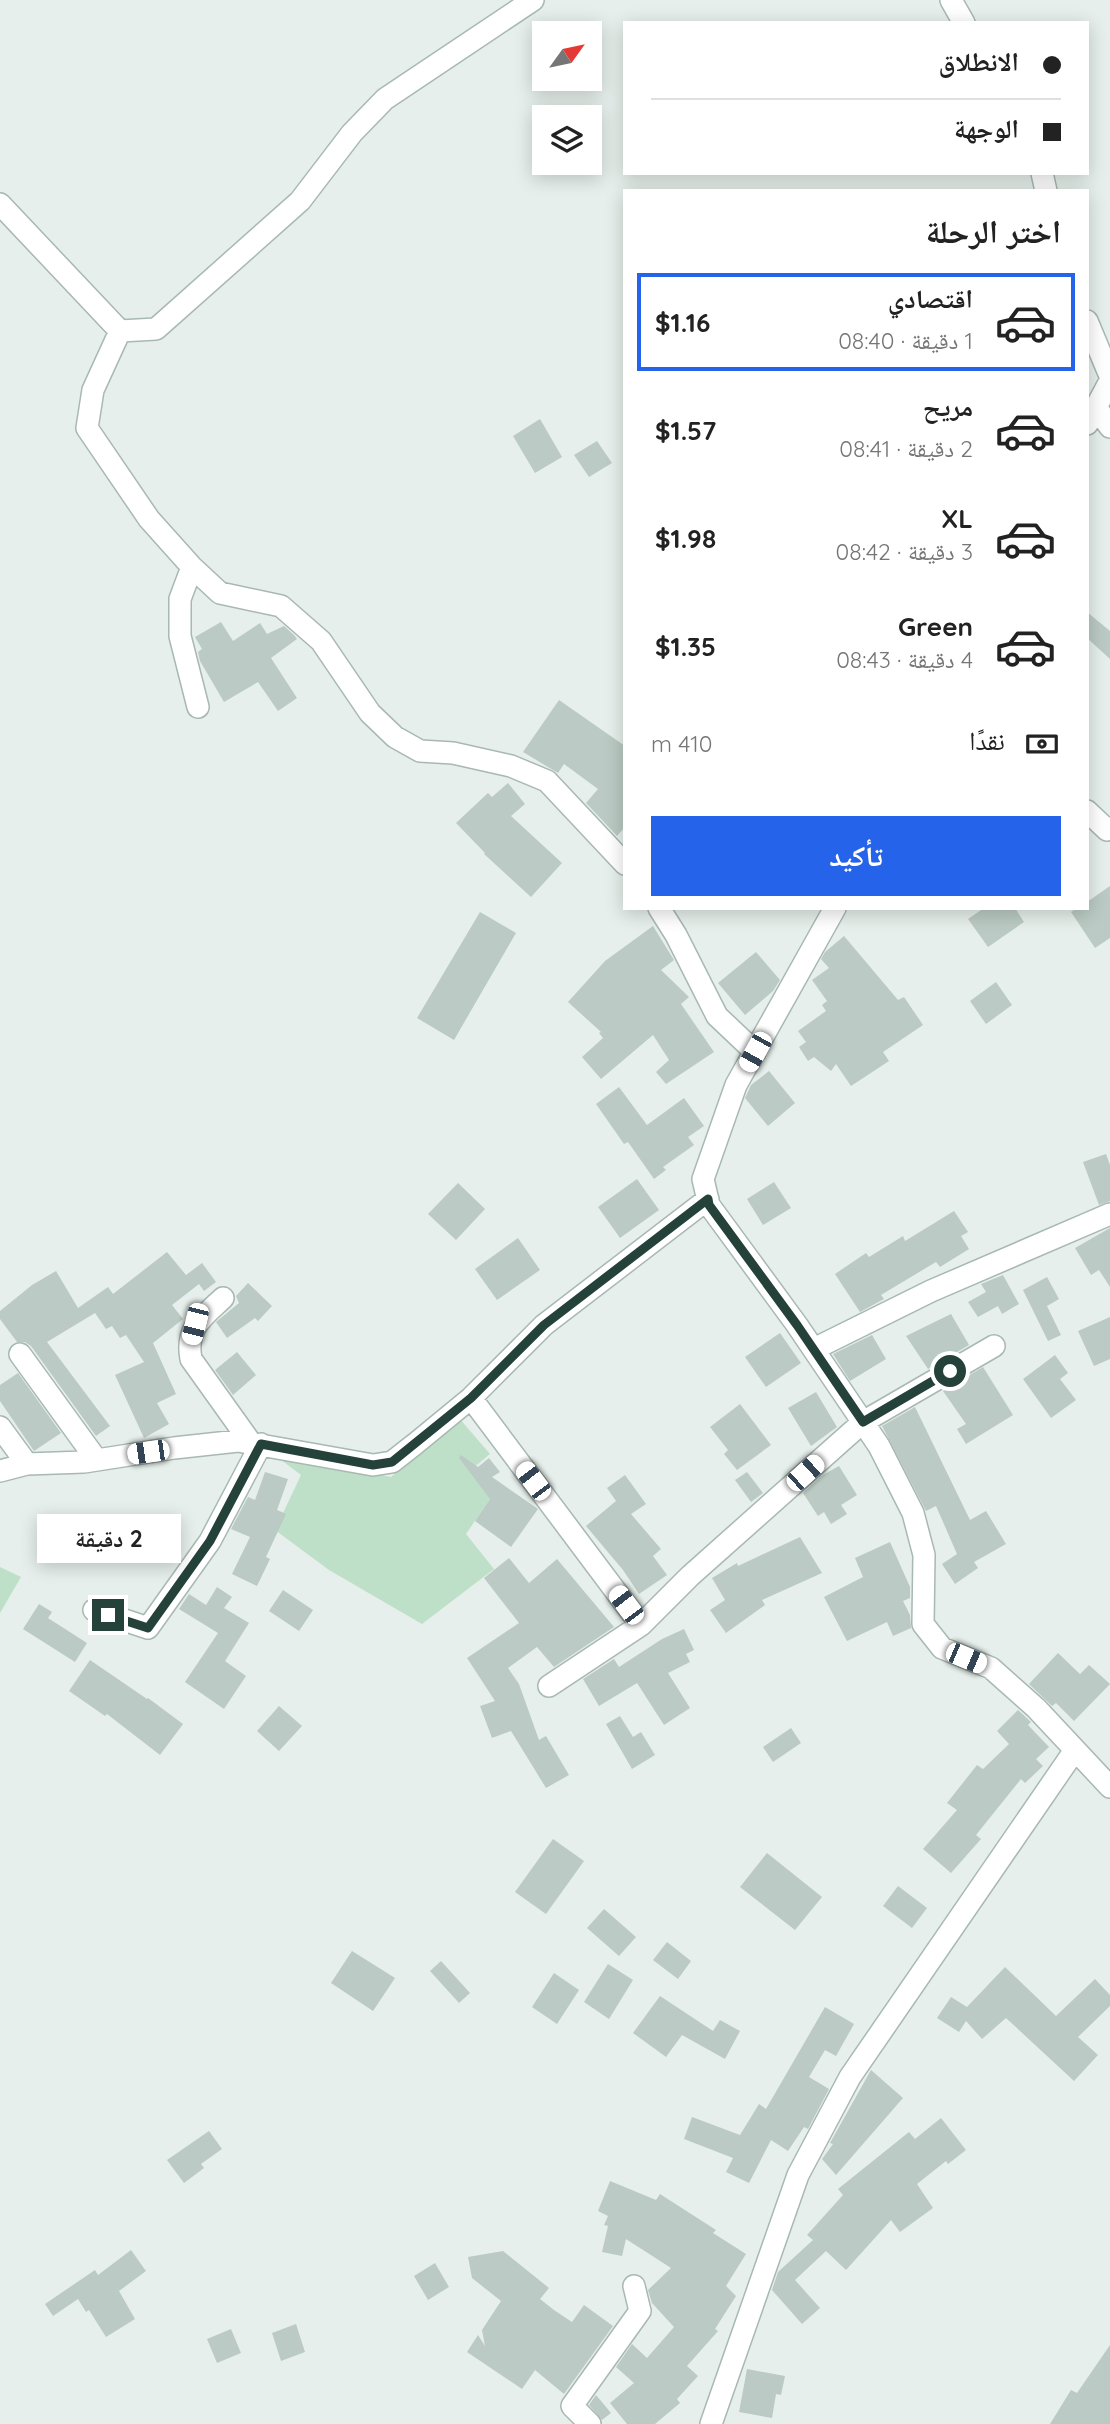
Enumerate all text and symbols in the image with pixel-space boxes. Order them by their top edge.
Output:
north arrow [532,21,602,91]
map controls [532,21,602,175]
text: الانطلاق [939,45,1019,78]
button: layers [532,105,602,175]
text: الوجهة [954,112,1019,145]
text: اختر الرحلة [926,211,1061,251]
text: اقتصادي [888,282,973,315]
icon: car [994,291,1057,354]
text: $1.16 [655,306,710,339]
text: 1 دقيقة · 08:40 [838,326,973,355]
text: مريح [923,390,973,423]
icon: car [994,399,1057,462]
text: $1.57 [655,414,716,447]
text: 2 دقيقة · 08:41 [839,434,973,463]
text: XL [941,502,973,535]
icon: car [994,507,1057,570]
text: $1.98 [655,522,716,555]
text: 3 دقيقة · 08:42 [836,537,973,566]
text: Green [898,610,973,643]
icon: car [994,615,1057,678]
text: $1.35 [655,630,716,663]
text: 4 دقيقة · 08:43 [836,645,973,674]
text: نقدًا [969,724,1005,757]
icon: cash [1023,725,1061,763]
text: 410 m [651,729,712,758]
button: تأكيد [651,816,1061,896]
car [736,1029,775,1075]
car [180,1301,211,1347]
route start [934,1355,966,1387]
car [126,1439,171,1465]
car [783,1451,828,1495]
car [512,1458,555,1504]
callout: 2 دقيقة [36,1514,180,1562]
text: 2 دقيقة [75,1524,143,1553]
car [605,1582,648,1628]
route end [92,1599,124,1631]
car [943,1640,990,1676]

